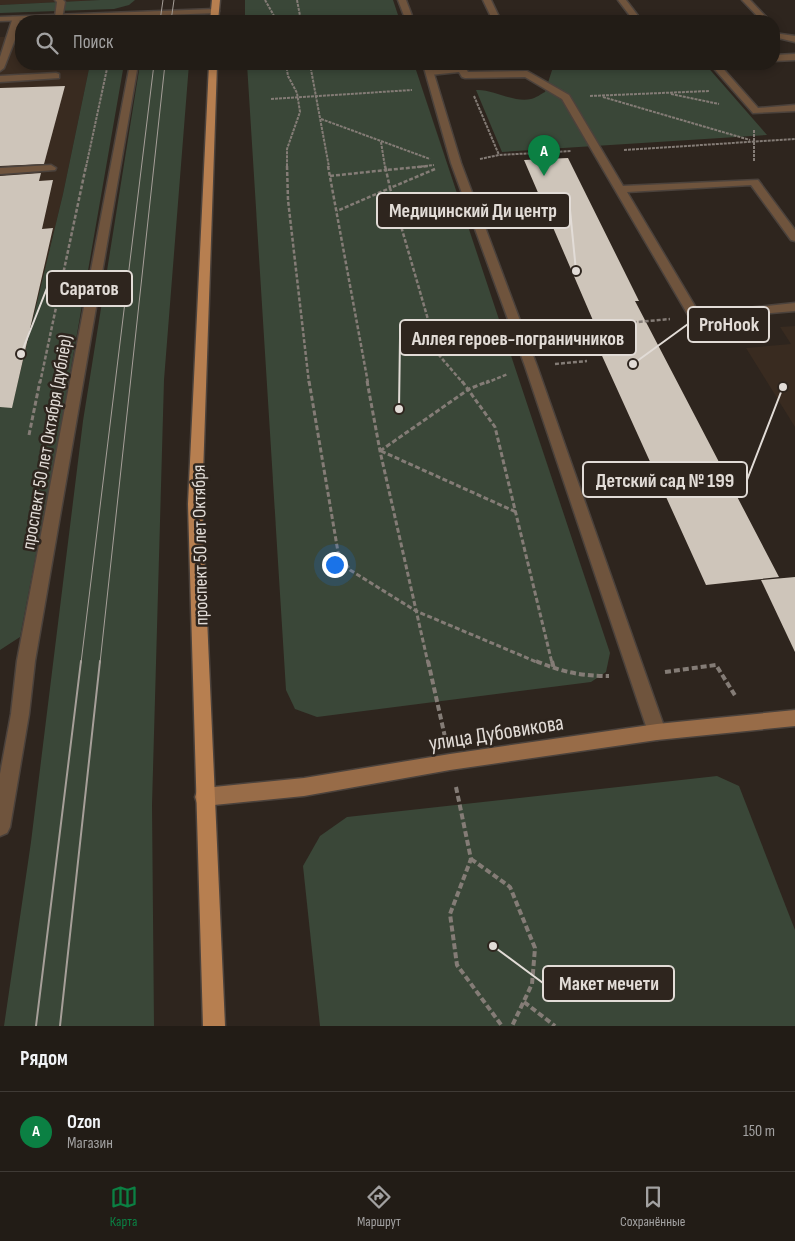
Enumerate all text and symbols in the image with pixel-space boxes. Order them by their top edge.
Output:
search box [15,15,780,70]
icon: search [33,29,61,57]
text: Поиск [73,31,113,54]
pin: A [528,135,560,176]
callout: Медицинский Ди центр [377,193,570,228]
text: Медицинский Ди центр [389,199,557,223]
callout: Саратов [47,271,132,306]
text: Саратов [59,277,119,301]
callout: ProHook [688,307,769,342]
text: ProHook [699,313,760,337]
callout: Аллея героев-пограничников [400,320,636,355]
text: Аллея героев-пограничников [411,327,624,351]
street label: проспект 50 лет Октября (дублёр) [17,333,78,552]
callout: Детский сад № 199 [583,462,747,497]
street label: проспект 50 лет Октября [188,464,213,625]
text: Детский сад № 199 [596,469,734,493]
your location [322,552,348,578]
street label: улица Дубовикова [427,709,566,757]
callout: Макет мечети [543,966,674,1001]
text: Макет мечети [559,972,659,996]
text: Рядом [20,1046,68,1071]
text: Ozon [67,1111,101,1134]
text: A [32,1122,40,1141]
text: 150 m [743,1122,775,1141]
text: Магазин [67,1134,113,1153]
tab: Карта [110,1183,138,1230]
tab: Маршрут [357,1183,401,1230]
tab: Сохранённые [620,1183,685,1230]

